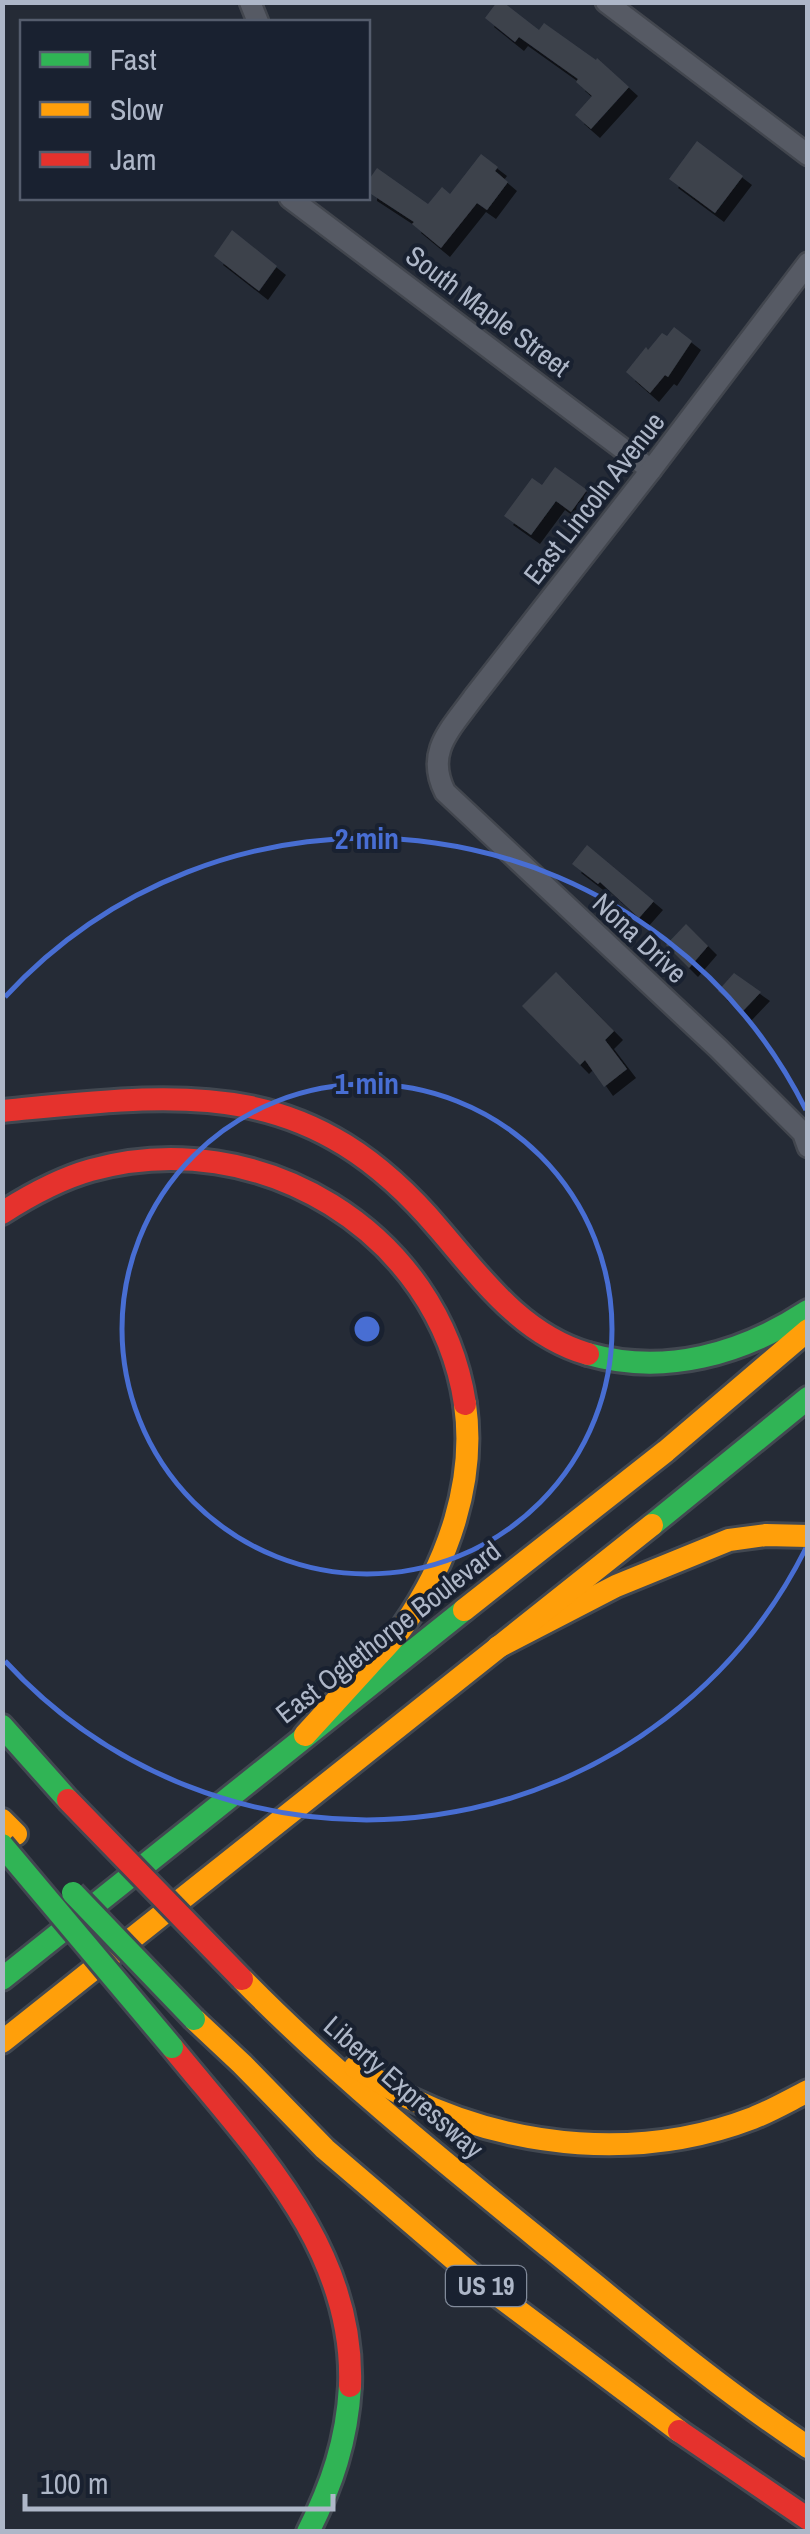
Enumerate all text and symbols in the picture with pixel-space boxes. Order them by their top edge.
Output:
legend [20,20,370,200]
text: Fast [110,39,157,79]
text: Slow [110,89,164,129]
text: Jam [110,139,156,179]
street label: South Maple Street [398,237,578,385]
street label: East Lincoln Avenue [515,404,673,592]
text: 2 min [335,818,399,858]
street label: Nona Drive [585,885,695,991]
text: 1 min [335,1063,399,1103]
centre of rings [349,1311,385,1347]
street label: East Oglethorpe Boulevard [268,1532,508,1732]
street label: Liberty Expressway [316,2007,492,2167]
road number: US 19 [446,2266,526,2306]
scale bar [25,2449,332,2511]
text: 100 m [40,2463,108,2503]

